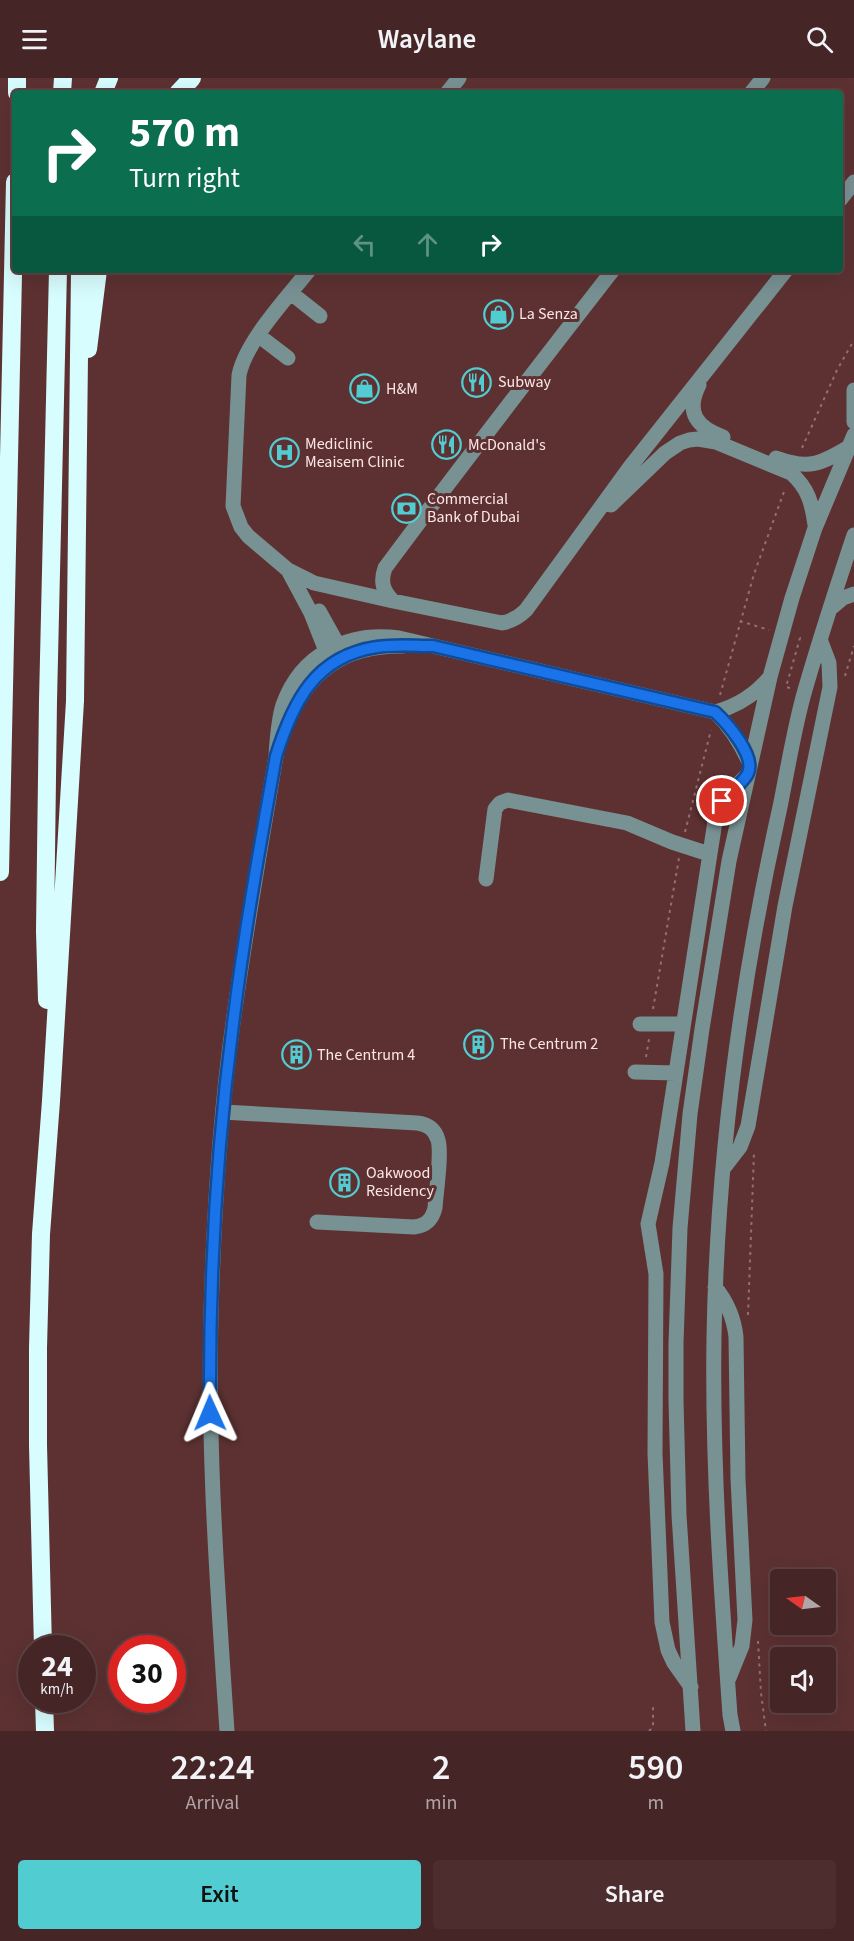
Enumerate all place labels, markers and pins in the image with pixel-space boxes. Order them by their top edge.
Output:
shop icon: La Senza [482,298,514,330]
place label: La Senza [519,303,578,325]
restaurant icon: Subway [461,366,493,398]
place label: Subway [498,371,551,393]
shop icon: H&M [349,373,381,405]
place label: H&M [386,378,418,400]
restaurant icon: McDonald's [431,429,463,461]
place label: Mediclinic Meaisem Clinic [305,433,405,473]
place label: McDonald's [468,434,546,456]
hospital icon: Mediclinic Meaisem Clinic [268,437,300,469]
place label: Commercial Bank of Dubai [427,488,520,528]
bank icon: Commercial Bank of Dubai [390,492,422,524]
pin [696,775,747,826]
building icon: The Centrum 2 [463,1028,495,1060]
place label: The Centrum 2 [500,1033,598,1055]
building icon: The Centrum 4 [280,1039,312,1071]
place label: The Centrum 4 [317,1044,415,1066]
place label: Oakwood Residency [366,1162,434,1202]
building icon: Oakwood Residency [329,1166,361,1198]

